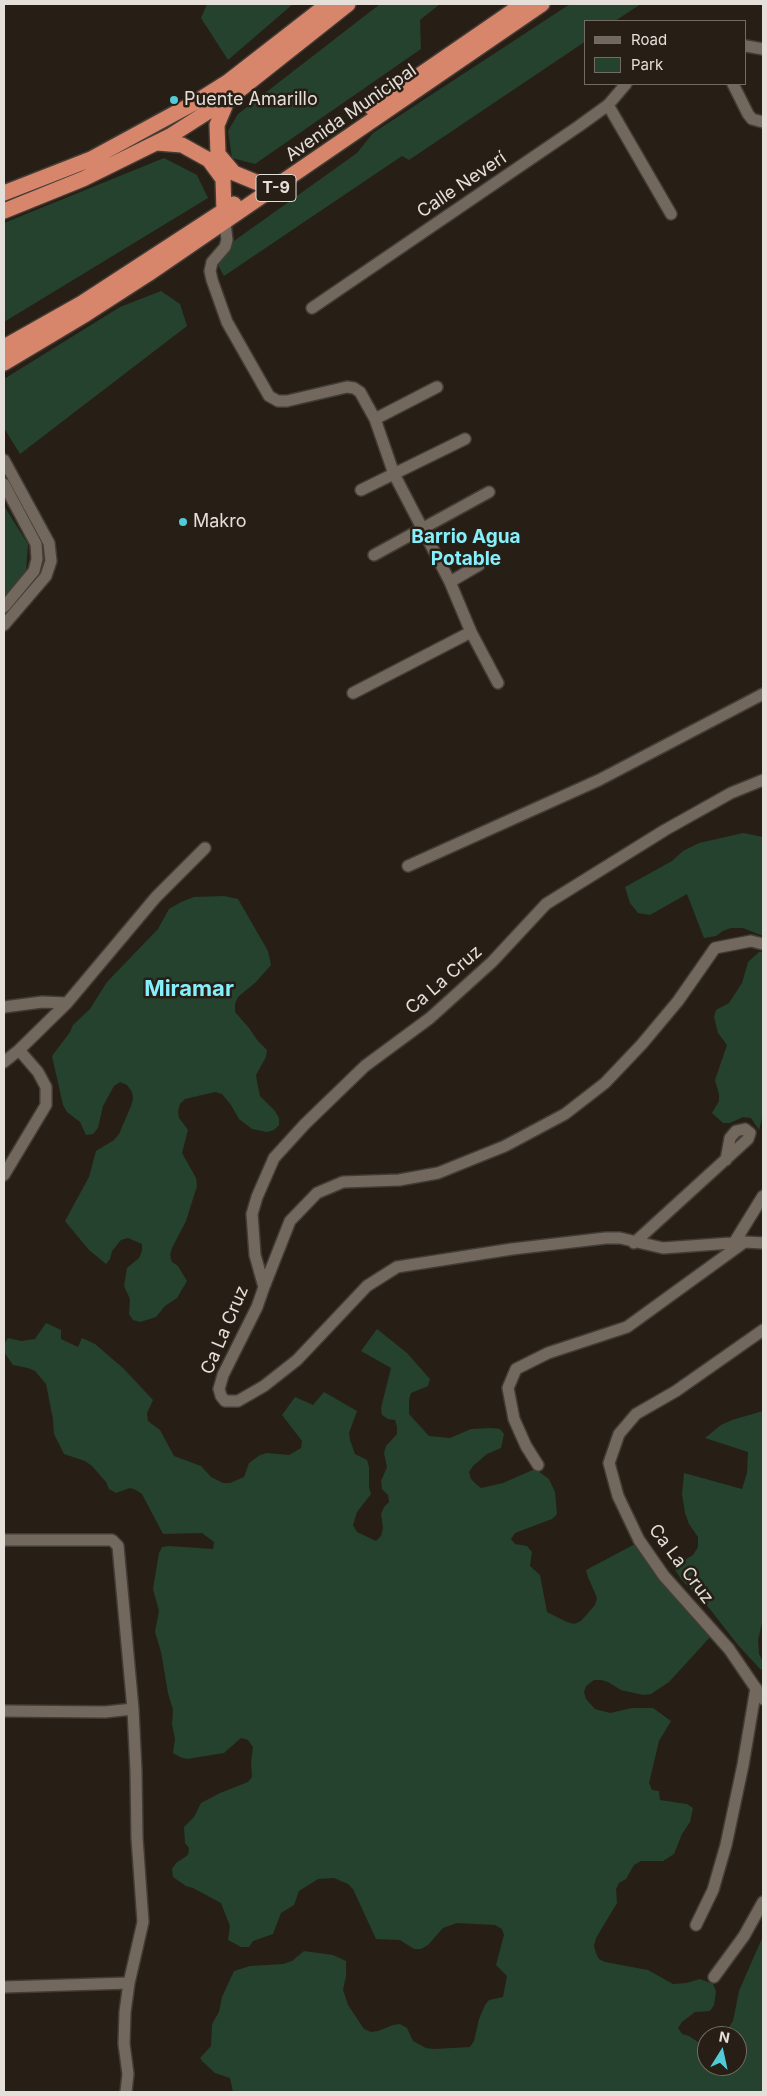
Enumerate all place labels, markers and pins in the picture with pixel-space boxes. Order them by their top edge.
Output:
place label: Puente Amarillo [184,89,318,111]
marker: Puente Amarillo [168,94,180,106]
place label: Makro [193,511,247,533]
marker: Makro [177,516,189,528]

